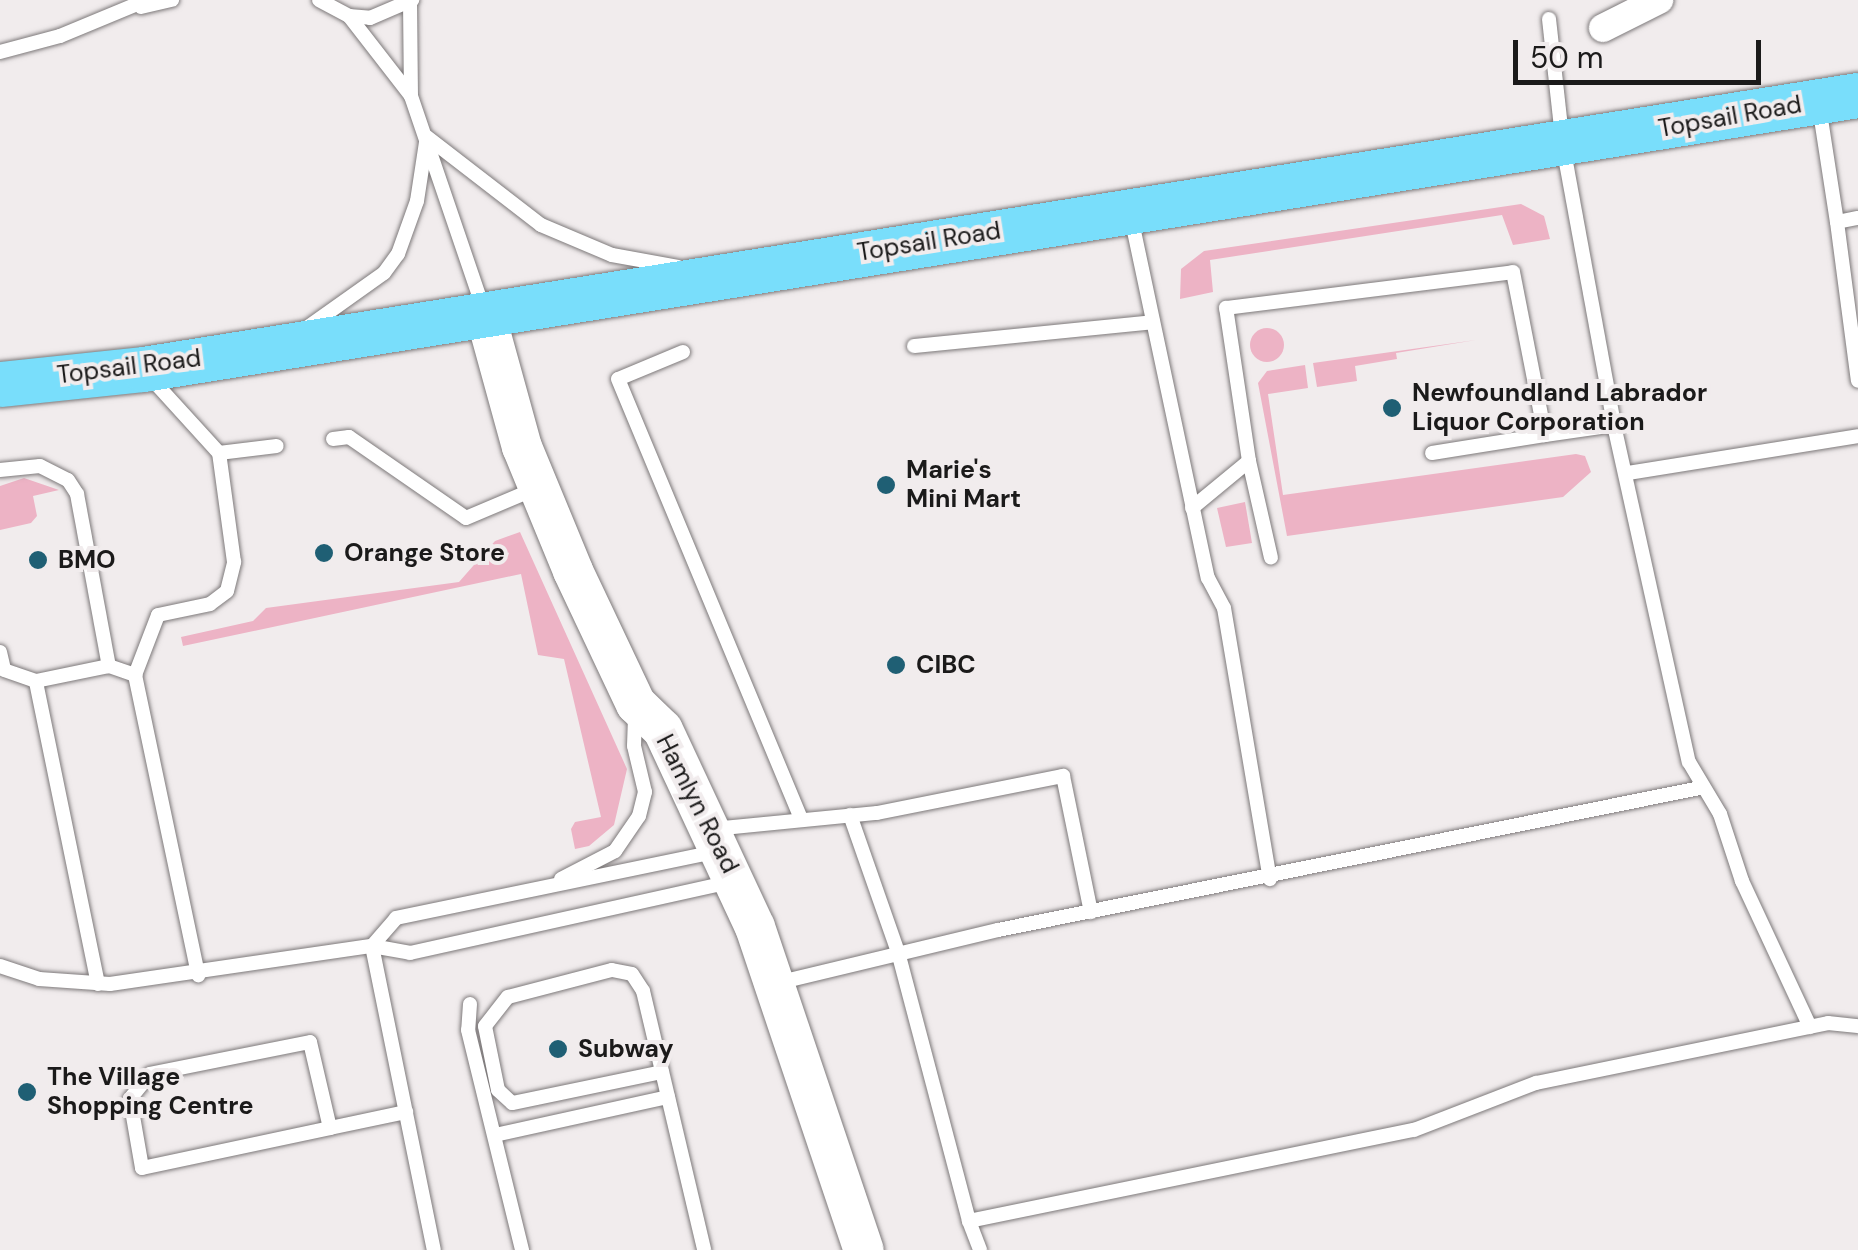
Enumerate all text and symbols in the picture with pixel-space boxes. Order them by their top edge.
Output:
scale bar [1518,20,1766,82]
text: 50 m [1530,38,1604,77]
street label: Topsail Road [1656,90,1804,144]
street label: Topsail Road [855,216,1003,268]
street label: Topsail Road [55,343,203,391]
place label: Newfoundland Labrador Liquor Corporation [1412,379,1707,438]
marker: Newfoundland Labrador Liquor Corporation [1381,397,1403,419]
place label: Marie's Mini Mart [906,456,1021,515]
marker: Marie's Mini Mart [875,474,897,496]
place label: Orange Store [344,538,505,568]
marker: Orange Store [313,542,335,564]
place label: BMO [58,545,116,575]
marker: BMO [27,549,49,571]
place label: CIBC [916,650,976,680]
marker: CIBC [885,654,907,676]
street label: Hamlyn Road [649,730,745,878]
place label: Subway [578,1034,674,1064]
marker: Subway [547,1038,569,1060]
place label: The Village Shopping Centre [47,1063,253,1122]
marker: The Village Shopping Centre [16,1081,38,1103]

